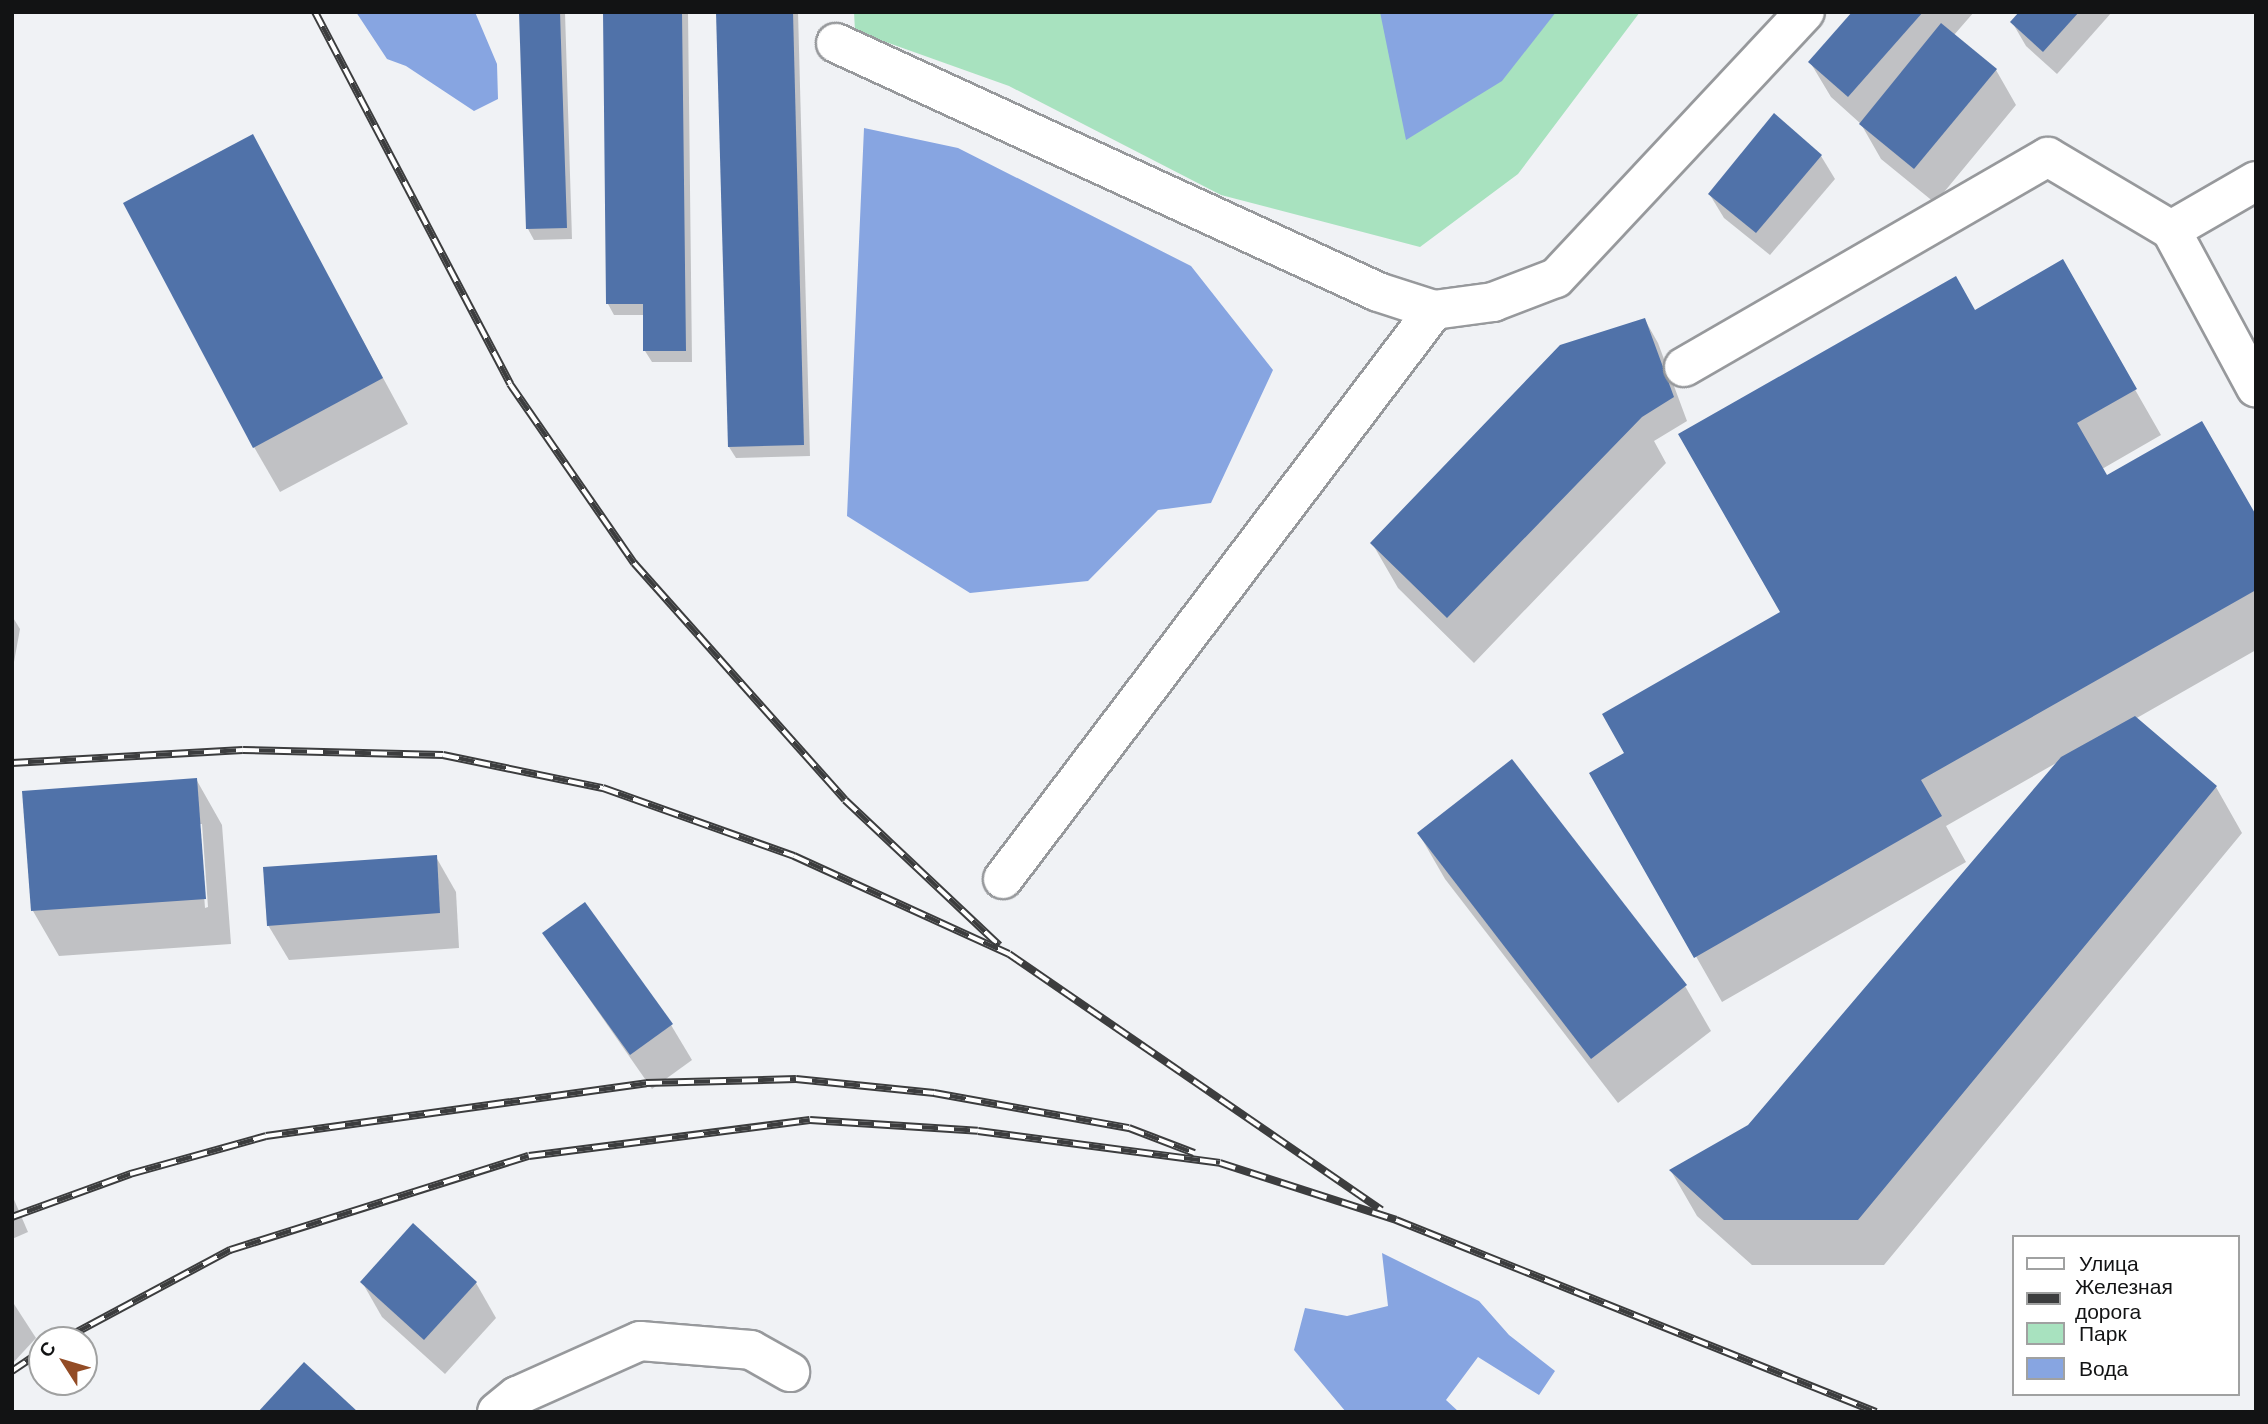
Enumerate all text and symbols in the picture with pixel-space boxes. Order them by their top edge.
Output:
legend [2012,1235,2240,1396]
text: Улица [2079,1251,2139,1276]
text: Железная дорога [2075,1274,2173,1324]
text: Парк [2079,1321,2127,1346]
north arrow [28,1326,98,1396]
text: С [34,1337,61,1362]
text: Вода [2079,1356,2128,1381]

